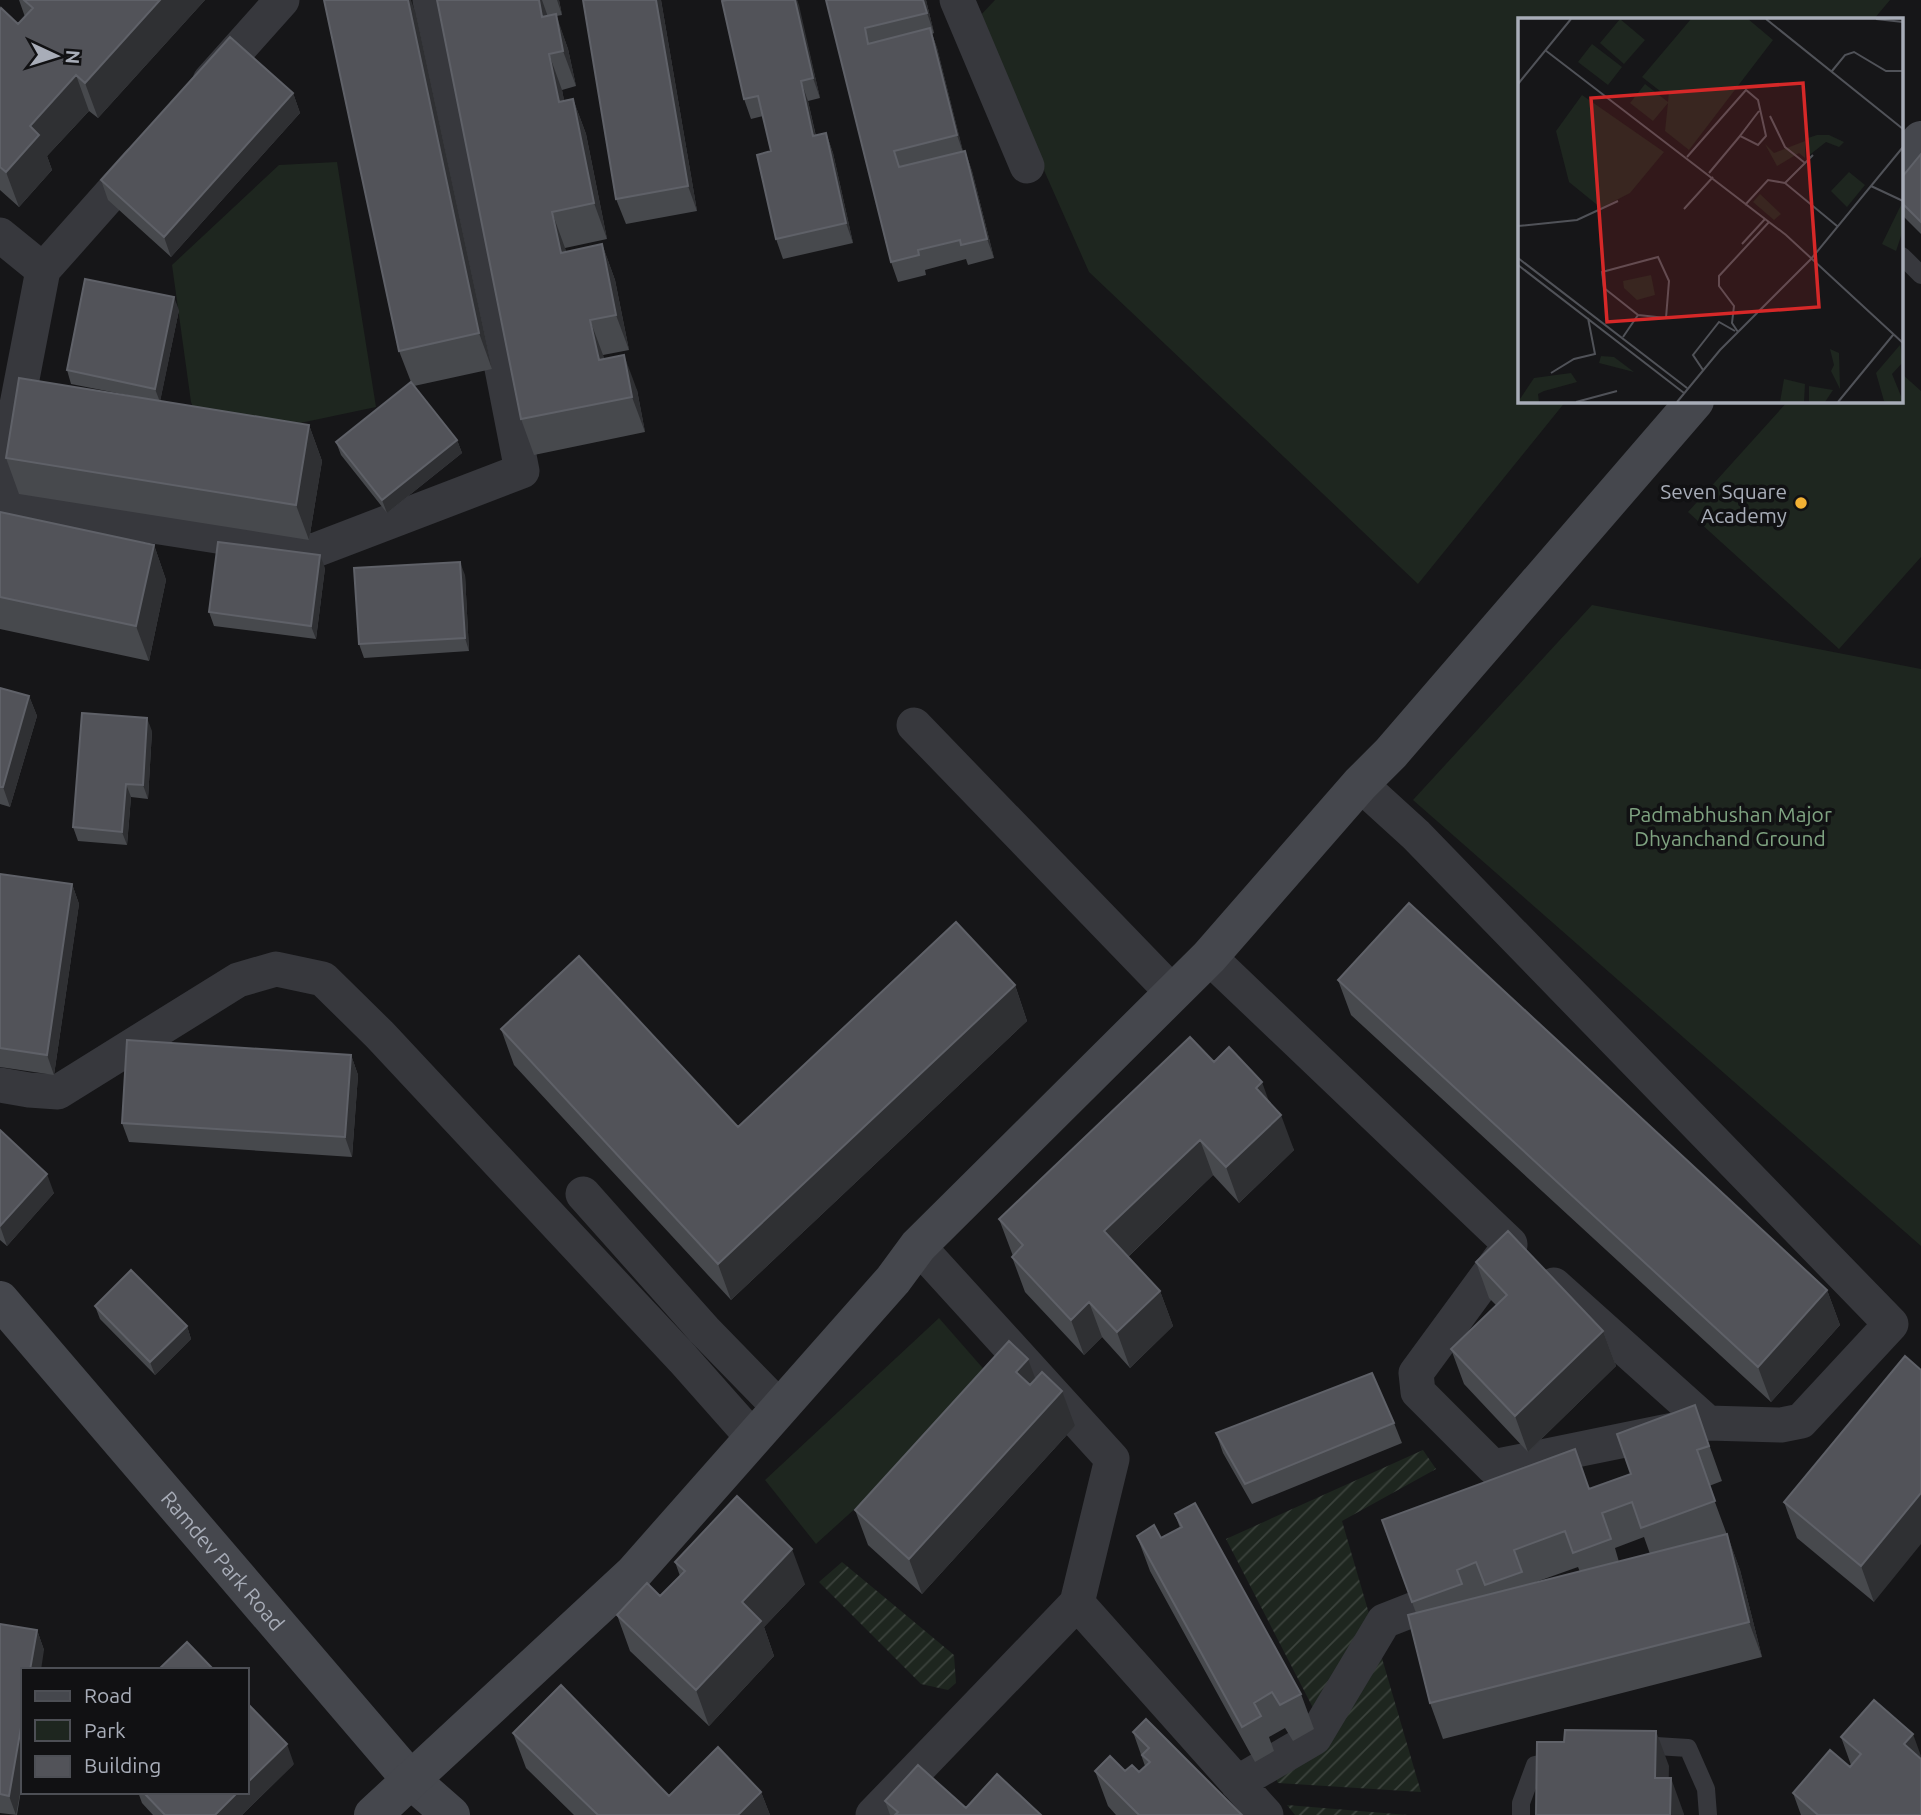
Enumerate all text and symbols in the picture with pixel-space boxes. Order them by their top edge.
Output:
inset map [1518,18,1904,402]
north arrow [21,21,91,91]
text: N [61,49,84,65]
place label: Seven Square Academy [1660,479,1787,527]
marker: Seven Square Academy [1793,495,1809,511]
park label: Padmabhushan Major Dhyanchand Ground [1628,802,1832,850]
street label: Ramdev Park Road [157,1486,289,1635]
legend [21,1668,248,1794]
text: Road [84,1683,132,1707]
text: Park [84,1718,126,1742]
text: Building [84,1753,161,1777]

